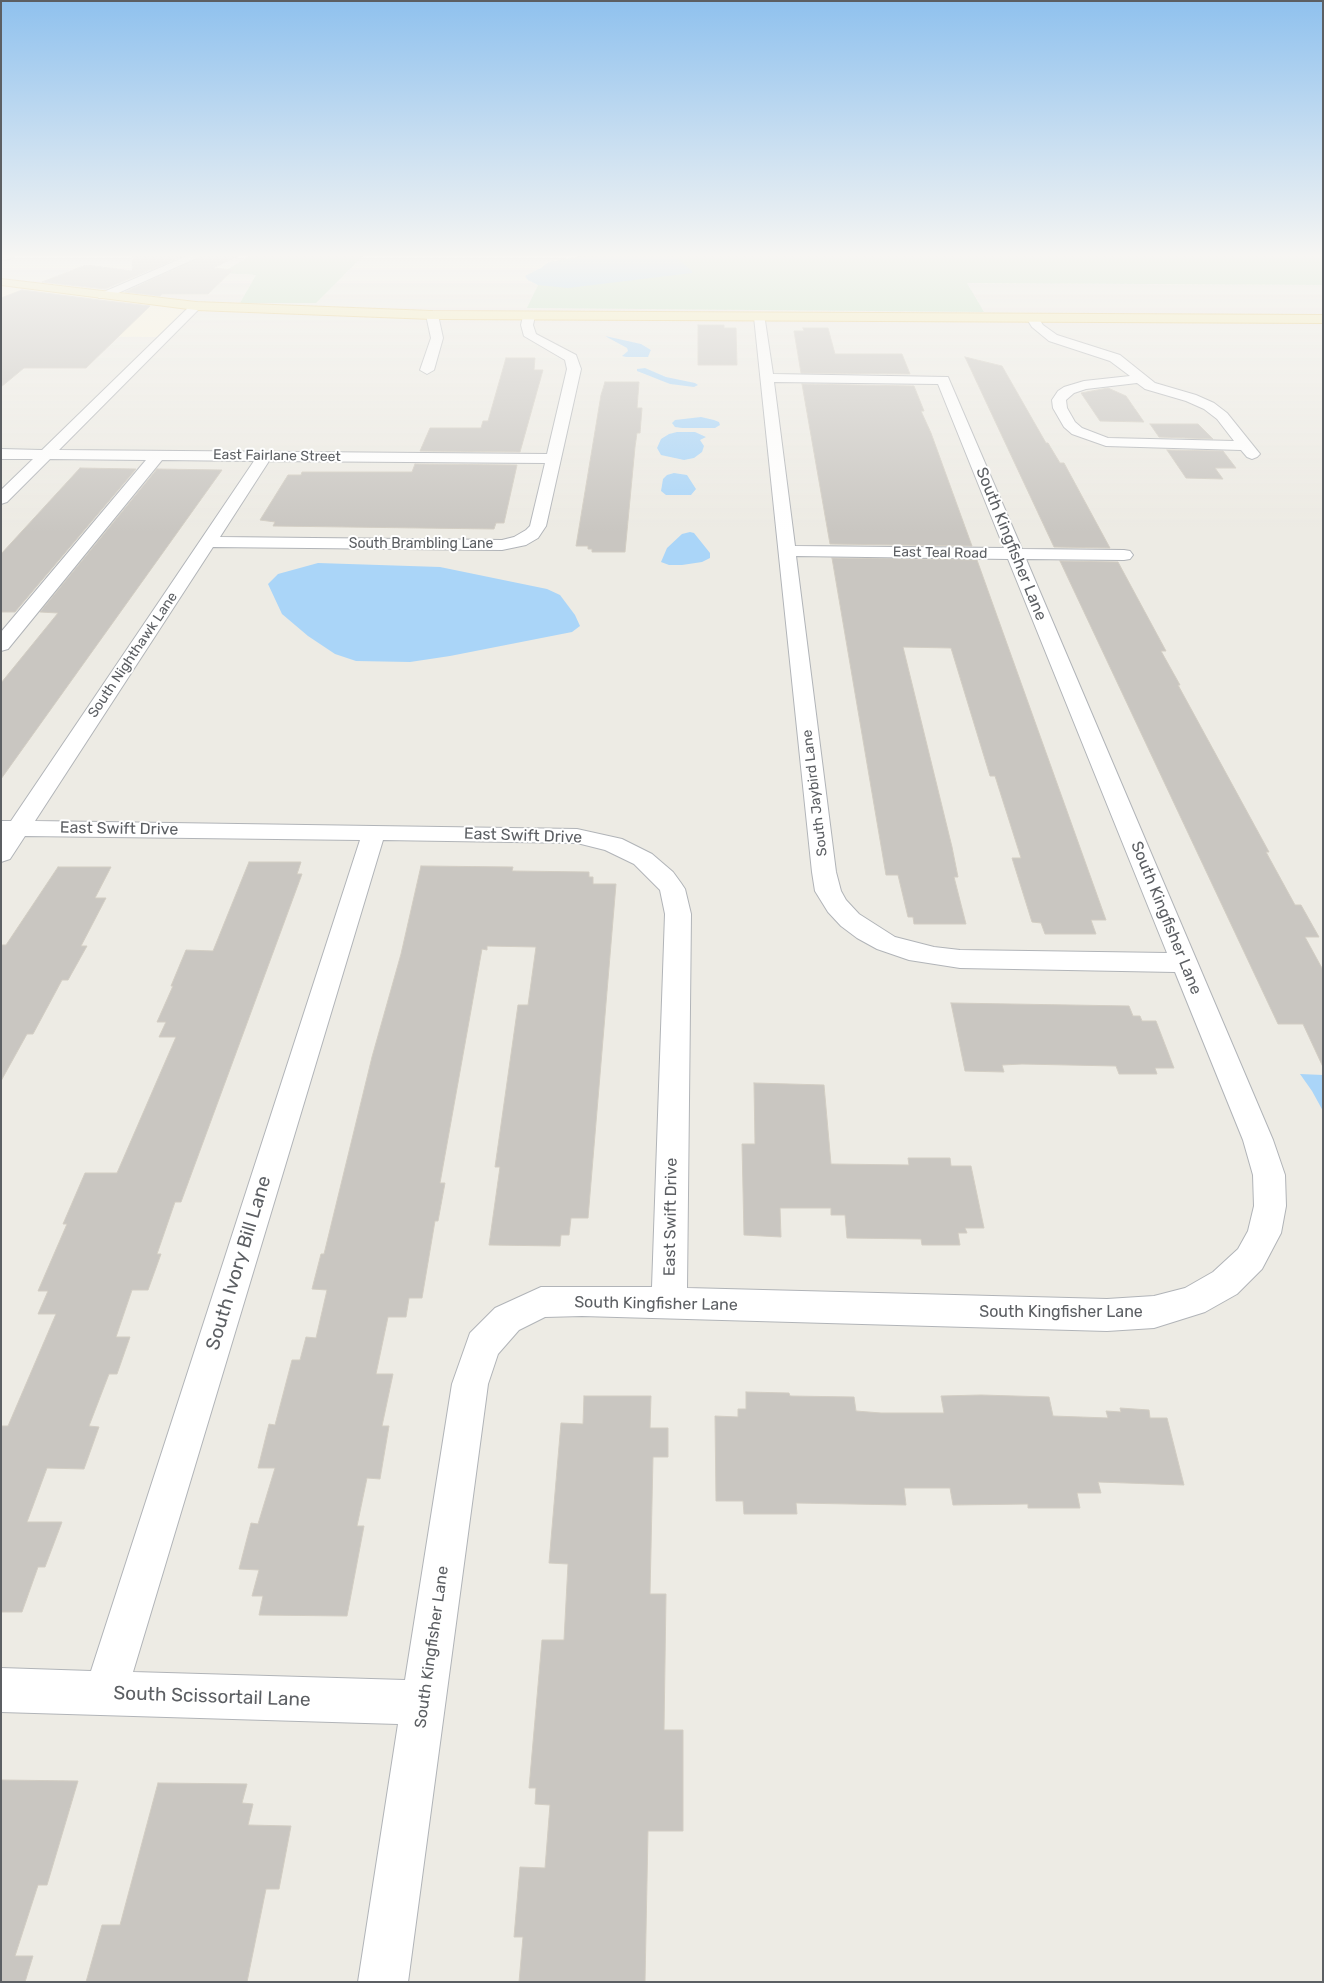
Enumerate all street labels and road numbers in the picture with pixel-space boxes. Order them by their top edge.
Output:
street label: East Fairlane Street [213,446,341,466]
street label: South Kingfisher Lane [971,465,1051,623]
street label: South Brambling Lane [349,536,493,552]
street label: East Teal Road [893,544,987,562]
street label: South Nighthawk Lane [85,589,181,721]
street label: South Jaybird Lane [799,729,831,857]
street label: East Swift Drive [60,818,178,840]
street label: East Swift Drive [464,824,582,848]
street label: South Kingfisher Lane [1126,839,1206,997]
street label: East Swift Drive [660,1158,682,1276]
street label: South Ivory Bill Lane [202,1173,276,1353]
street label: South Kingfisher Lane [574,1293,738,1315]
street label: South Kingfisher Lane [979,1302,1143,1322]
street label: South Kingfisher Lane [411,1565,453,1729]
street label: South Scissortail Lane [113,1682,311,1712]

